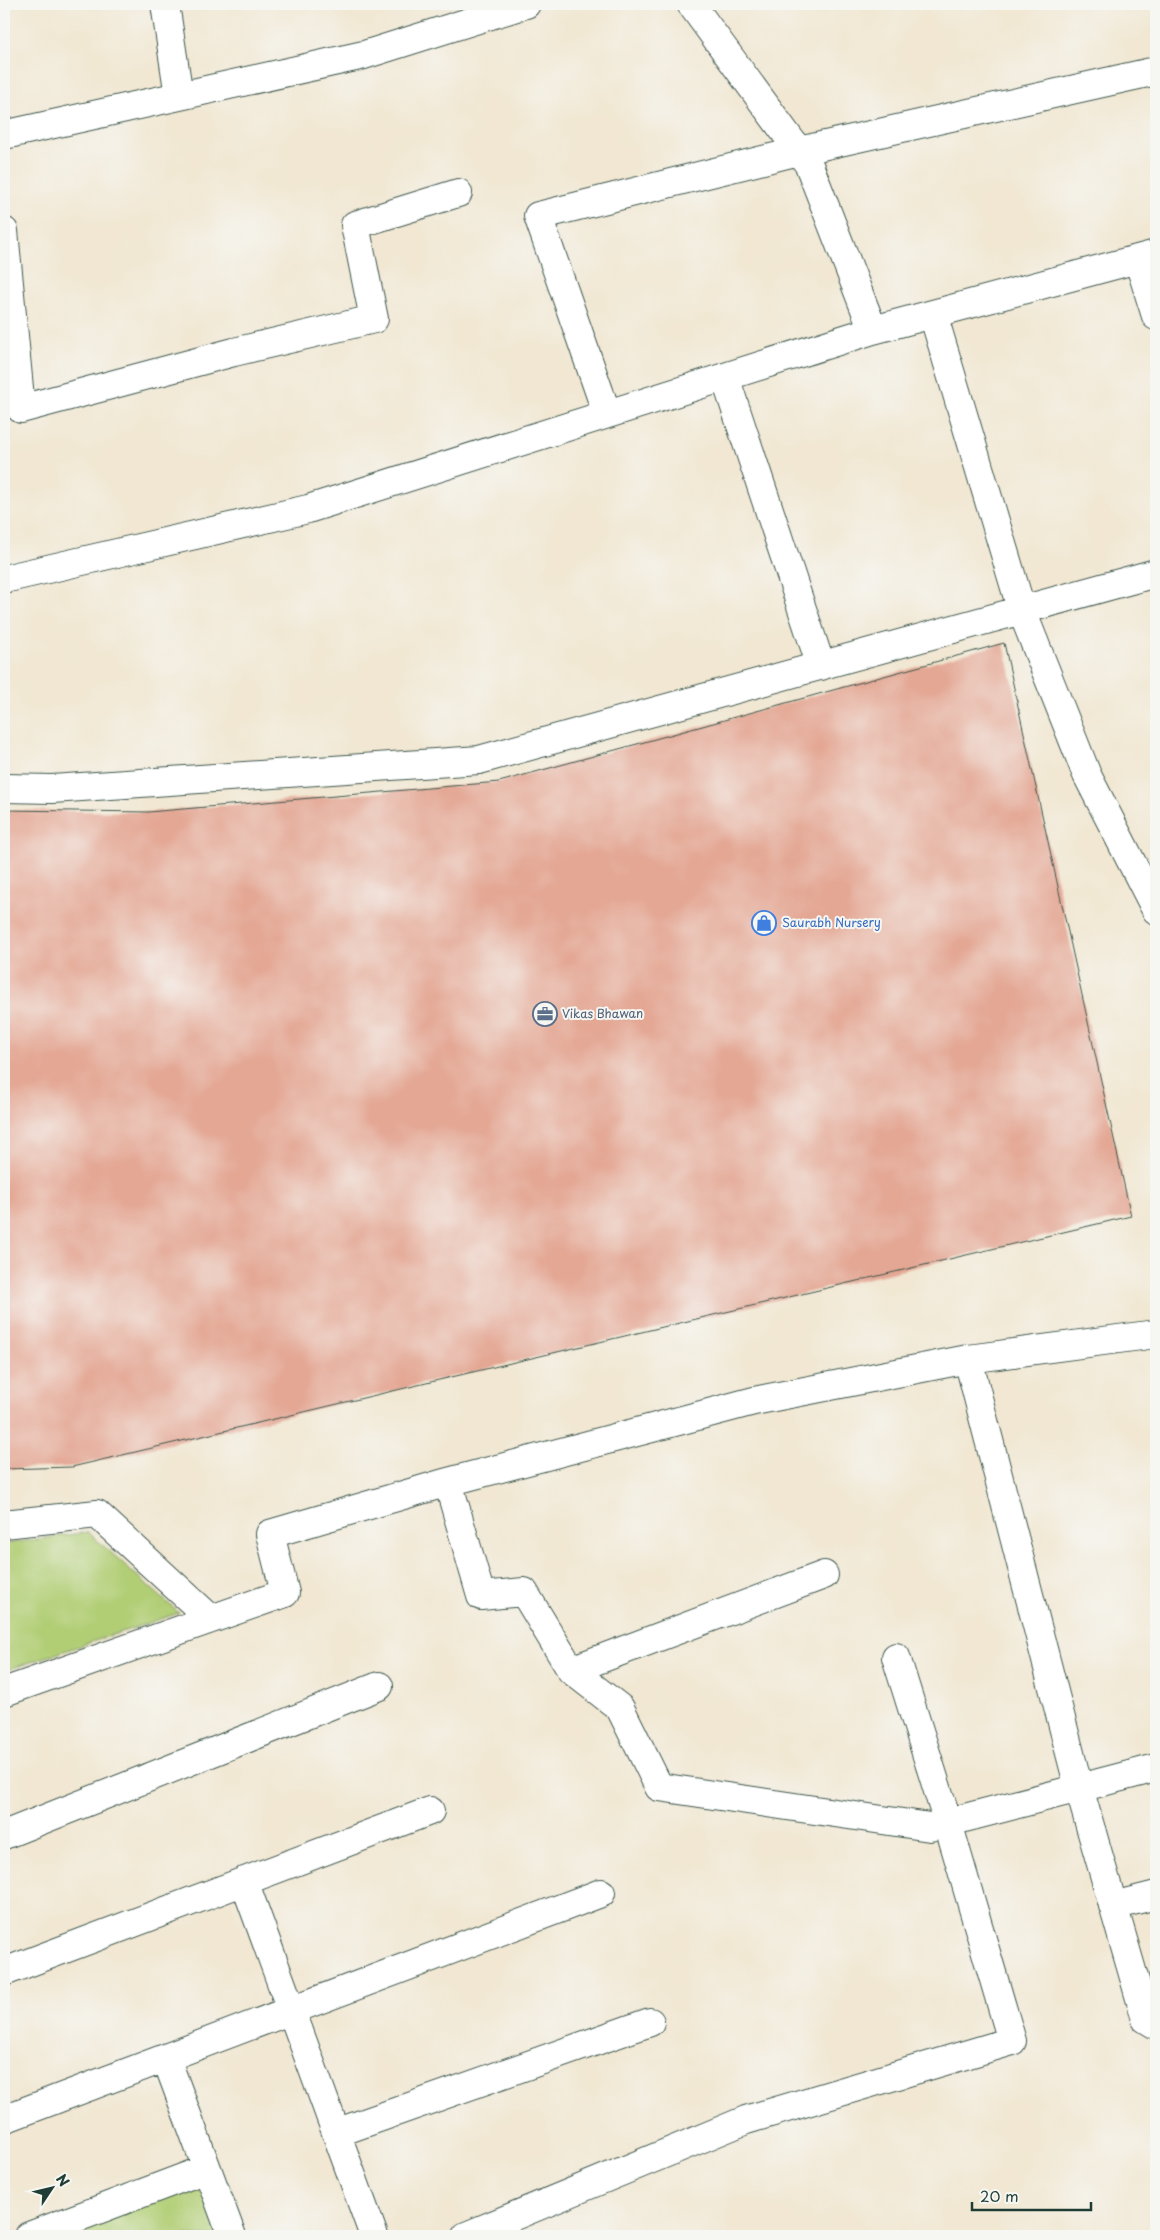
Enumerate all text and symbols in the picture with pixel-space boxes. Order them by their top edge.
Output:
shop icon: Saurabh Nursery [751,910,777,936]
place label: Saurabh Nursery [782,913,881,931]
office icon: Vikas Bhawan [532,1001,558,1027]
place label: Vikas Bhawan [562,1004,643,1022]
north arrow [28,2162,78,2212]
text: N [51,2170,75,2191]
scale bar [972,2180,1091,2212]
text: 20 m [980,2184,1019,2207]

